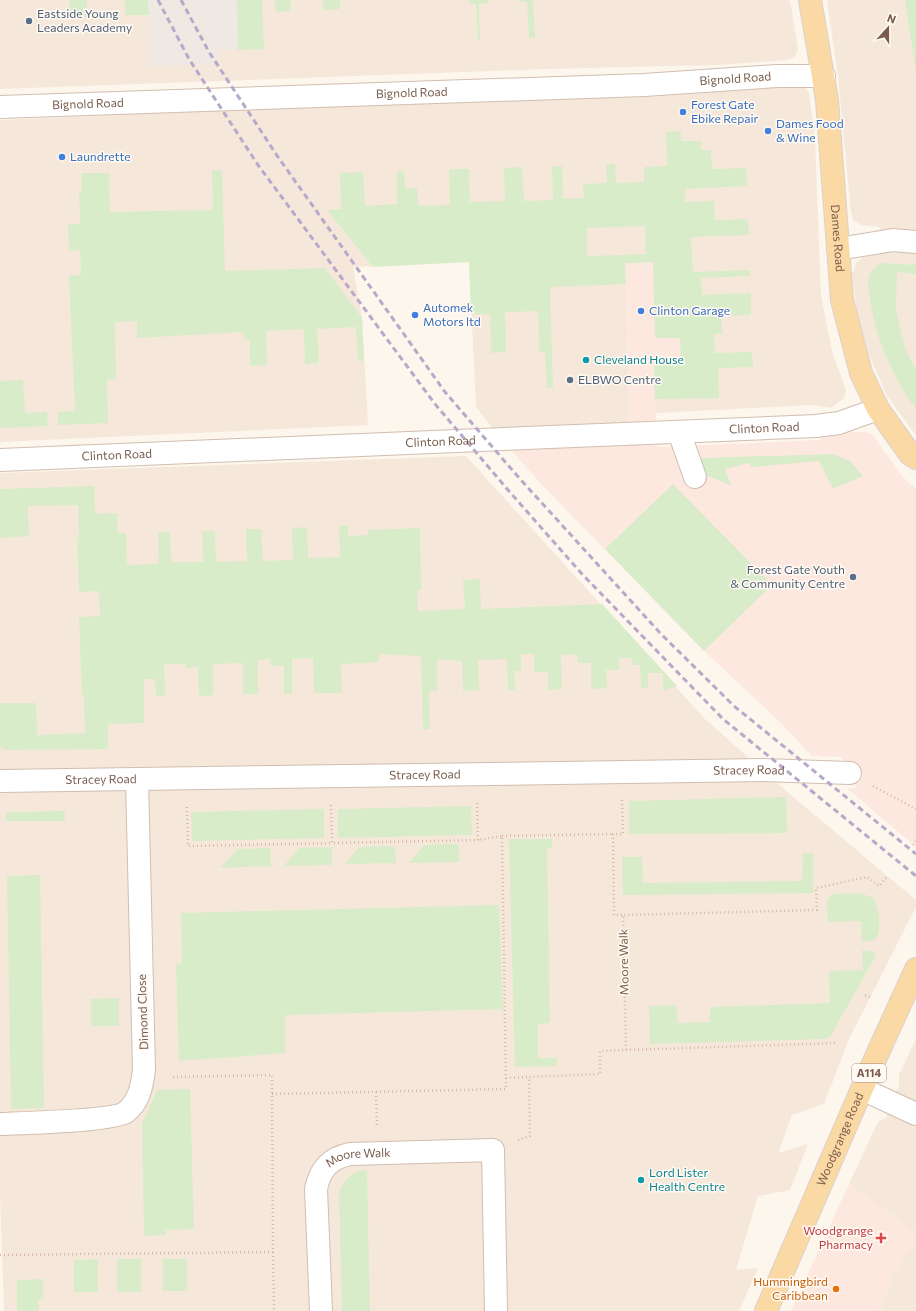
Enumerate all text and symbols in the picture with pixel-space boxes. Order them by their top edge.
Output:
place label: Eastside Young Leaders Academy [37,6,132,34]
north arrow [868,8,908,48]
text: N [886,11,898,26]
marker: Eastside Young Leaders Academy [24,16,34,26]
street label: Bignold Road [699,68,772,87]
street label: Bignold Road [376,84,448,100]
street label: Bignold Road [52,95,124,111]
place label: Forest Gate Ebike Repair [691,97,759,125]
marker: Forest Gate Ebike Repair [678,107,688,117]
place label: Dames Food & Wine [776,116,844,144]
marker: Dames Food & Wine [763,126,773,136]
place label: Laundrette [70,149,131,163]
marker: Laundrette [57,152,67,162]
street label: Dames Road [829,204,848,272]
place label: Automek Motors ltd [423,300,481,328]
place label: Clinton Garage [649,303,730,317]
marker: Clinton Garage [636,306,646,316]
marker: Automek Motors ltd [410,310,420,320]
place label: Cleveland House [594,352,684,366]
marker: Cleveland House [581,355,591,365]
place label: ELBWO Centre [578,372,661,386]
marker: ELBWO Centre [565,375,575,385]
street label: Clinton Road [729,419,800,436]
street label: Clinton Road [405,432,476,449]
street label: Clinton Road [81,446,152,463]
place label: Forest Gate Youth & Community Centre [730,562,845,590]
marker: Forest Gate Youth & Community Centre [848,572,858,582]
street label: Stracey Road [713,762,785,777]
street label: Stracey Road [389,766,461,781]
street label: Stracey Road [65,771,137,786]
street label: Moore Walk [615,928,631,995]
street label: Dimond Close [134,974,150,1050]
road number: A114 [852,1064,886,1082]
street label: Woodgrange Road [813,1090,866,1188]
street label: Moore Walk [322,1145,391,1170]
place label: Lord Lister Health Centre [649,1165,725,1193]
marker: Lord Lister Health Centre [636,1175,646,1185]
place label: Woodgrange Pharmacy [803,1223,873,1251]
marker: Woodgrange Pharmacy [876,1233,886,1243]
place label: Hummingbird Caribbean [753,1274,828,1302]
marker: Hummingbird Caribbean [831,1284,841,1294]

